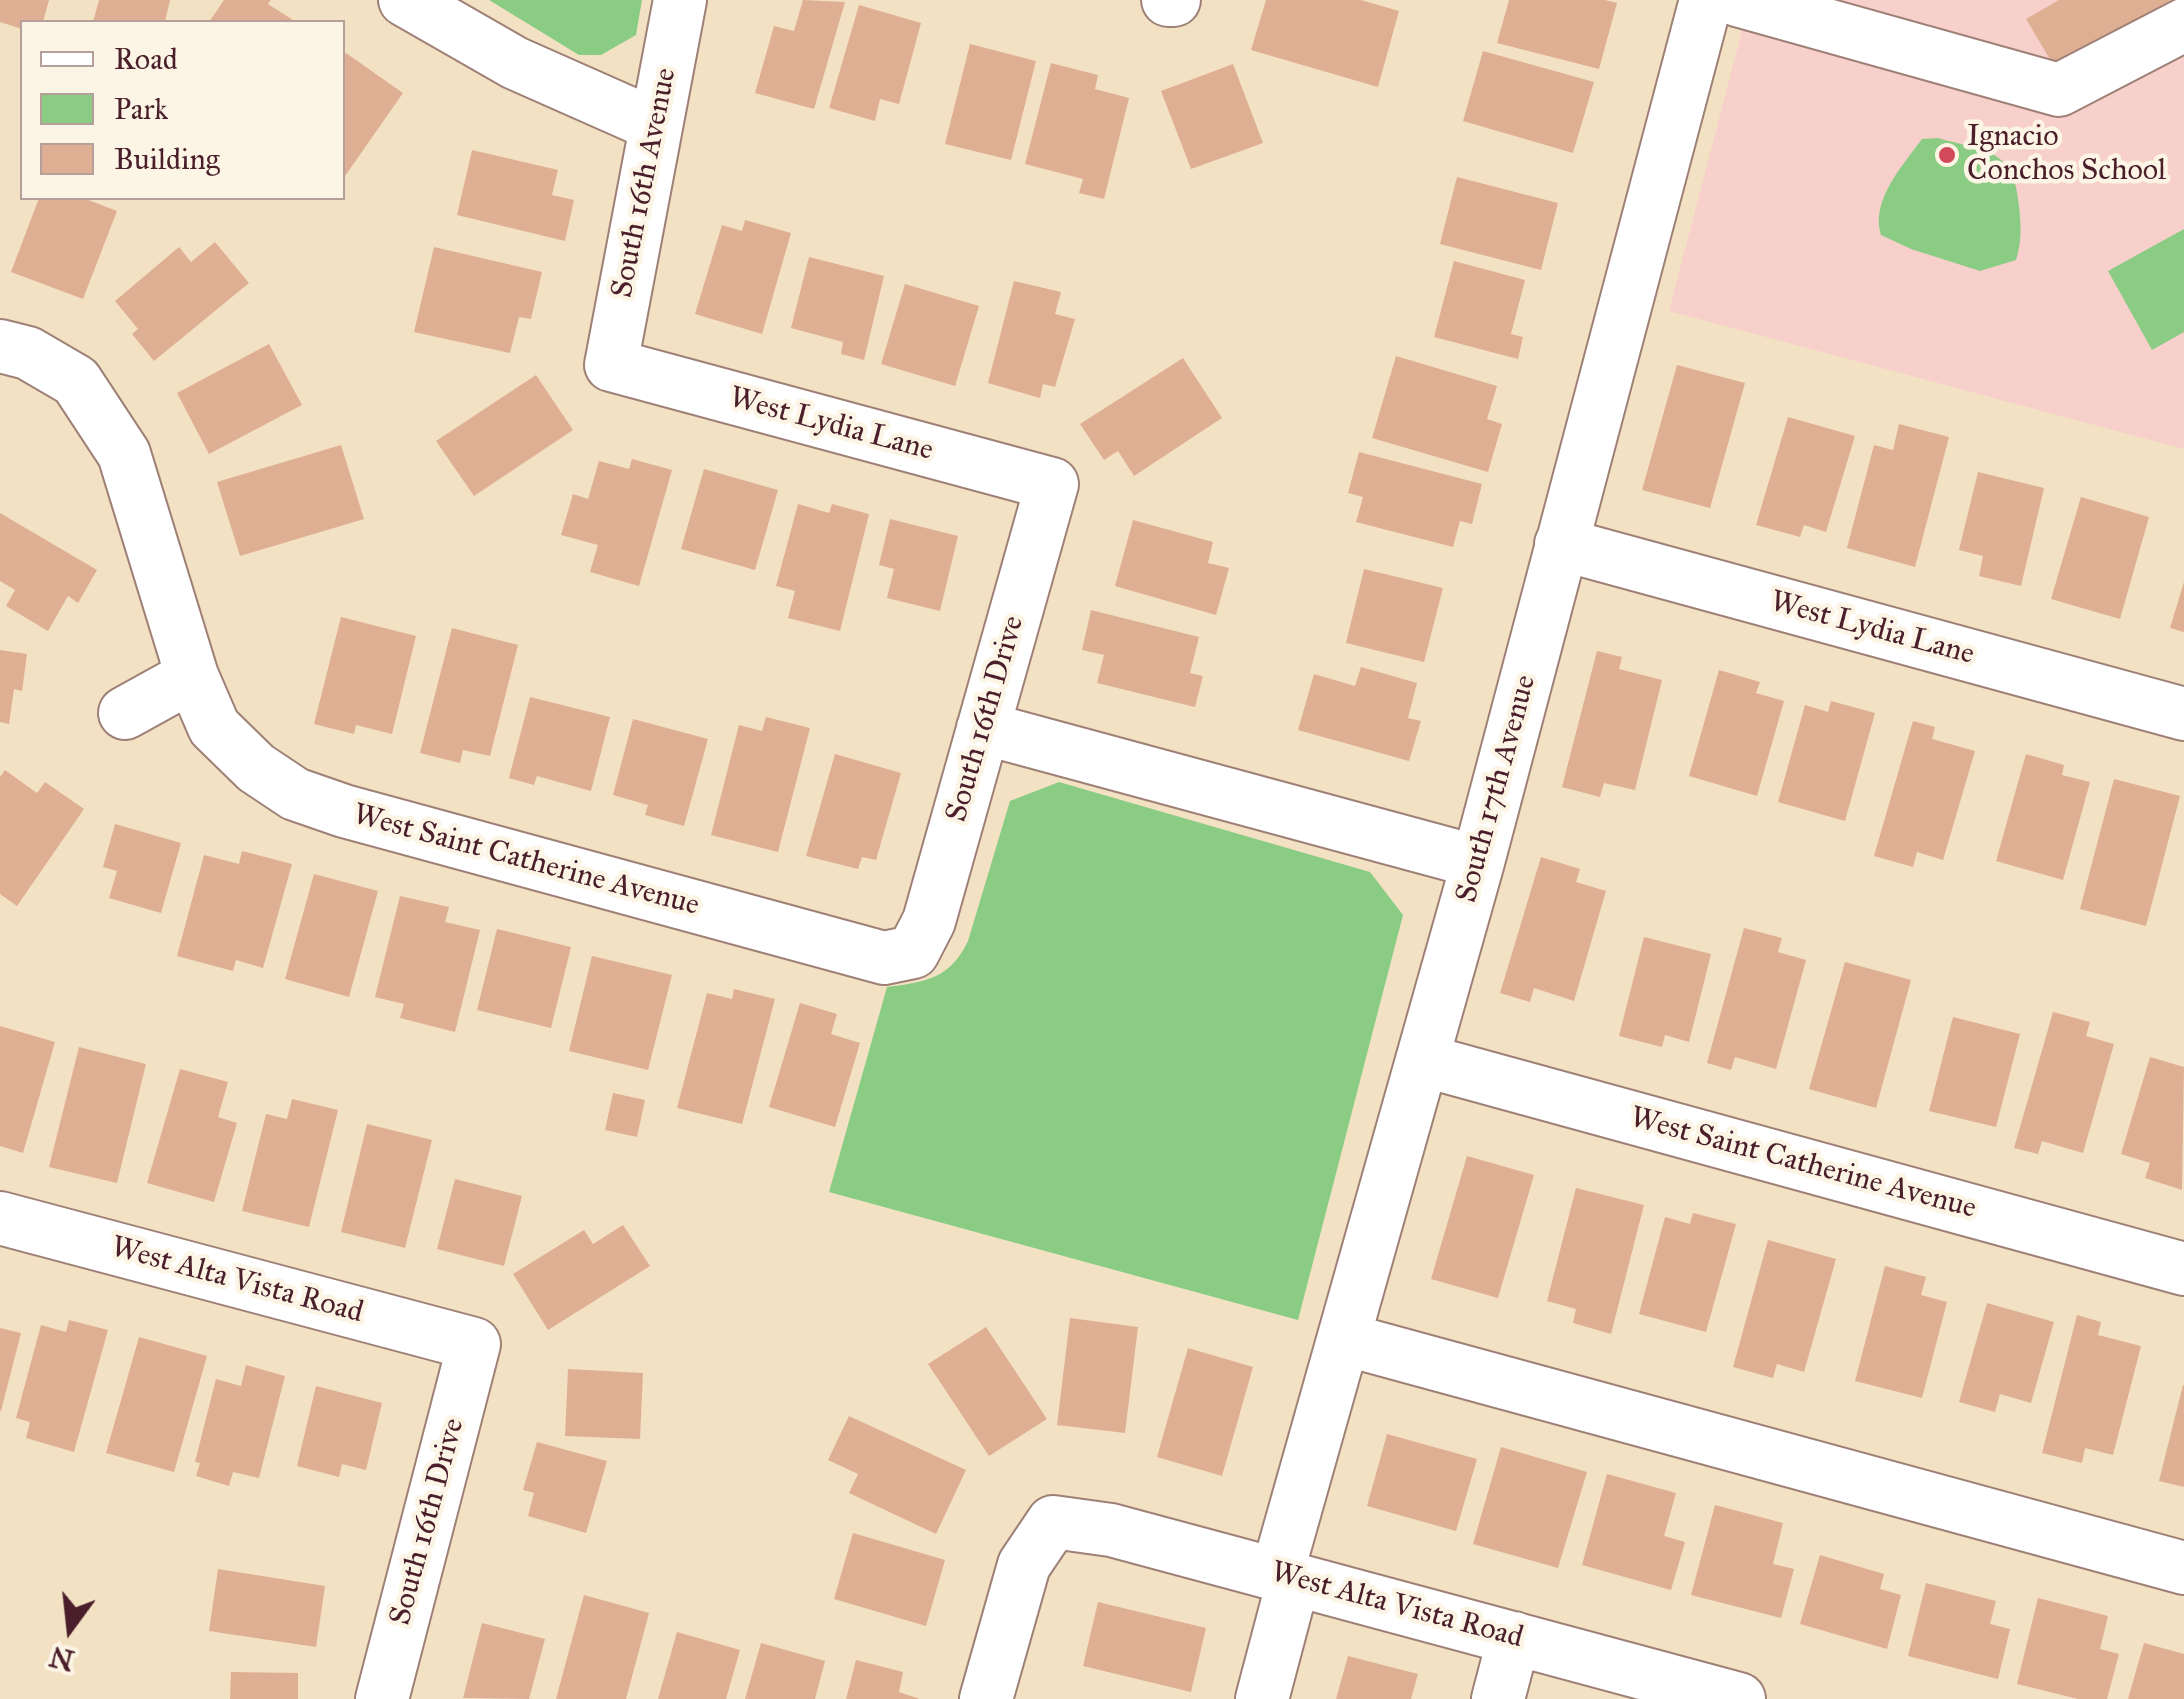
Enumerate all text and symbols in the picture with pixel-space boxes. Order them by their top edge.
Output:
legend [20,20,345,200]
text: Road [114,41,178,77]
street label: South 16th Avenue [605,65,685,301]
text: Park [114,91,168,127]
place label: Ignacio Conchos School [1967,120,2166,190]
text: Building [114,141,220,177]
marker: Ignacio Conchos School [1936,144,1958,166]
street label: West Lydia Lane [725,381,937,469]
street label: West Lydia Lane [1766,585,1978,673]
street label: South 16th Drive [939,612,1033,826]
street label: South 17th Avenue [1449,671,1545,907]
street label: West Saint Catherine Avenue [349,797,703,925]
street label: West Saint Catherine Avenue [1626,1100,1980,1228]
street label: West Alta Vista Road [107,1230,367,1332]
street label: South 16th Drive [383,1415,473,1629]
street label: West Alta Vista Road [1267,1555,1527,1657]
north arrow [20,1579,120,1679]
text: N [46,1638,78,1678]

